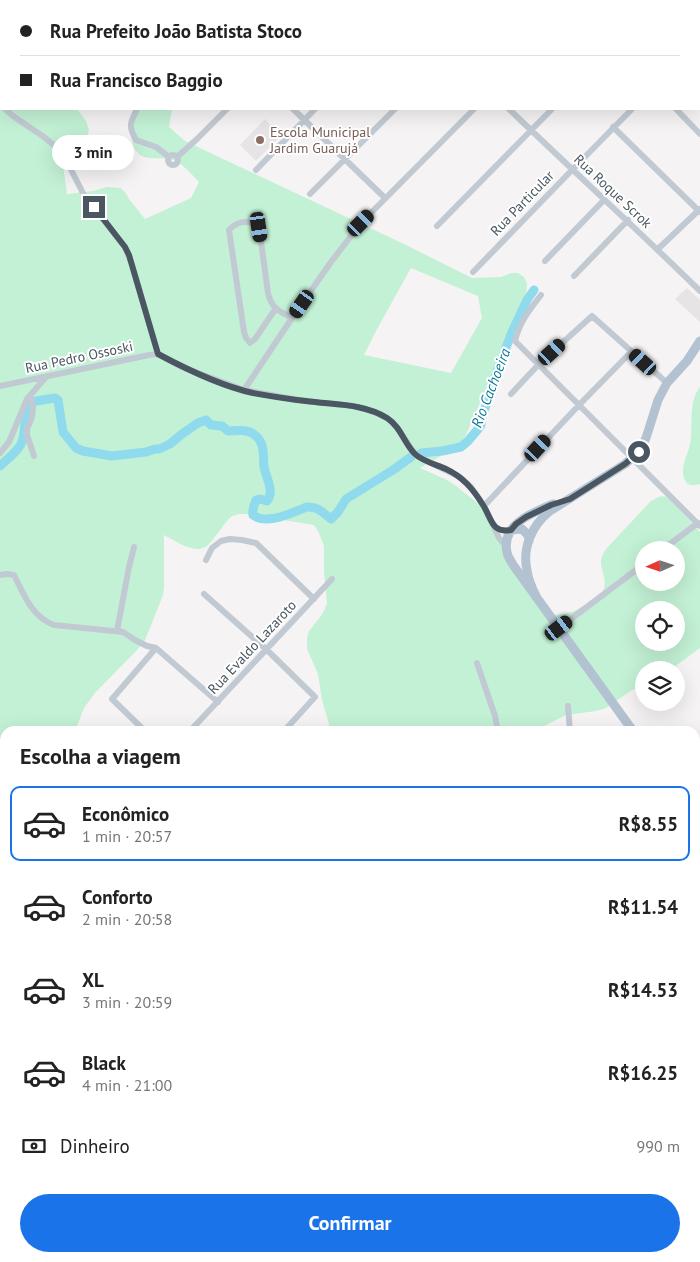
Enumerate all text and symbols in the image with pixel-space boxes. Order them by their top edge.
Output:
text: Rua Prefeito João Batista Stoco [50,19,302,43]
text: Rua Francisco Baggio [50,68,223,92]
place label: Escola Municipal Jardim Guarujá [269,123,370,157]
callout: 3 min [53,134,135,170]
marker: Escola Municipal Jardim Guarujá [254,134,266,146]
text: 3 min [73,142,113,162]
street label: Rua Roque Scrok [570,150,656,232]
street label: Rua Particular [486,166,558,239]
route end [83,196,105,218]
car [345,207,376,239]
car [249,211,268,243]
car [287,287,316,321]
car [535,336,568,368]
street label: Rua Pedro Ossoski [24,337,134,377]
water label: Rio Cachoeira [467,345,515,430]
car [626,346,659,378]
car [522,432,553,464]
route start [628,441,650,463]
north arrow [635,541,685,591]
map controls [635,541,685,711]
street label: Rua Evaldo Lazaroto [204,596,300,698]
button: locate [635,601,685,651]
car [542,613,575,643]
button: layers [635,661,685,711]
text: Escolha a viagem [20,742,181,770]
icon: car [22,801,67,846]
text: Econômico [82,802,169,826]
text: R$8.55 [619,812,678,836]
text: 1 min · 20:57 [82,826,172,846]
icon: car [22,884,67,929]
text: Conforto [82,885,153,909]
text: R$11.54 [608,895,678,919]
text: 2 min · 20:58 [82,909,172,929]
icon: car [22,967,67,1012]
text: XL [82,968,104,992]
text: R$14.53 [608,978,678,1002]
text: 3 min · 20:59 [82,992,172,1012]
icon: car [22,1050,67,1095]
text: Black [82,1051,126,1075]
text: R$16.25 [608,1061,678,1085]
text: 4 min · 21:00 [82,1075,172,1095]
icon: cash [20,1132,48,1160]
text: Dinheiro [60,1134,130,1158]
text: 990 m [637,1136,680,1156]
button: Confirmar [20,1194,680,1252]

